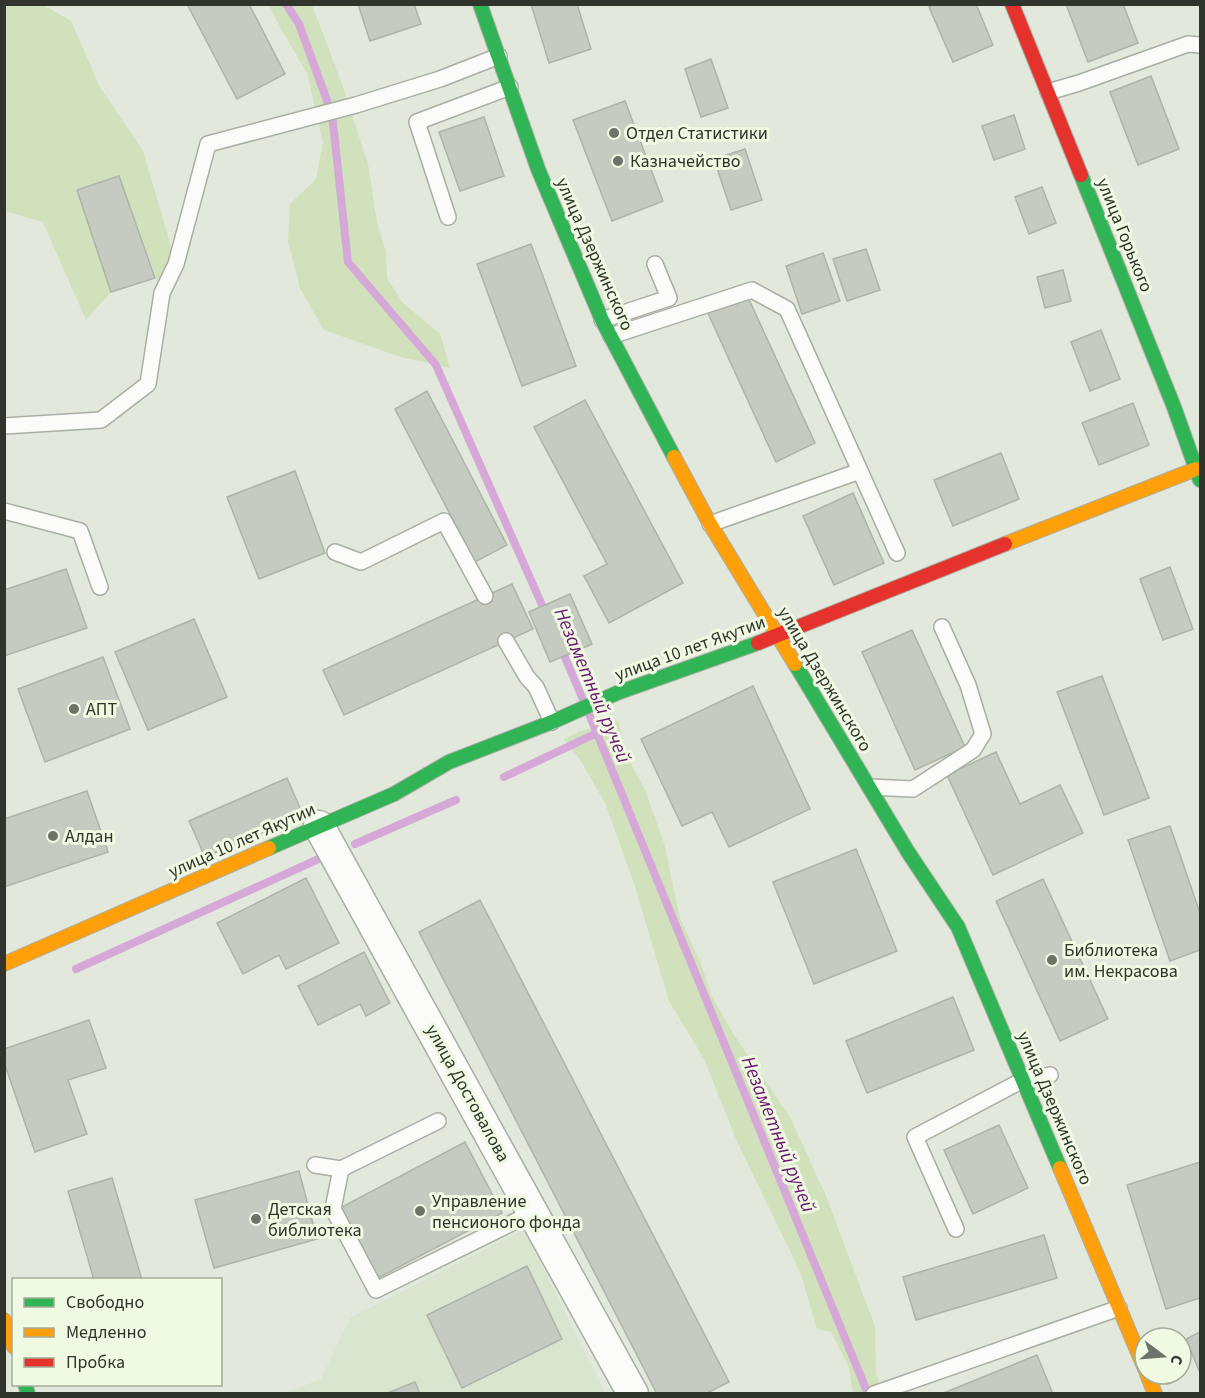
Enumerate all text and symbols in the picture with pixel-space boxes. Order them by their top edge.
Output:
place label: Отдел Статистики [626,121,768,146]
marker: Отдел Статистики [607,126,621,140]
place label: Казначейство [630,149,740,174]
marker: Казначейство [611,154,625,168]
street label: улица Дзержинского [550,174,640,335]
street label: улица Горького [1090,174,1159,296]
street label: улица Дзержинского [771,602,878,756]
water label: Незаметный ручей [547,603,637,767]
street label: улица 10 лет Якутии [611,610,769,687]
place label: АПТ [86,697,117,722]
marker: АПТ [67,702,81,716]
street label: улица 10 лет Якутии [165,797,320,884]
place label: Алдан [65,824,114,849]
marker: Алдан [46,829,60,843]
place label: Библиотека им. Некрасова [1064,938,1178,984]
marker: Библиотека им. Некрасова [1045,953,1059,967]
street label: улица Достовалова [419,1020,516,1167]
street label: улица Дзержинского [1011,1027,1098,1189]
water label: Незаметный ручей [734,1052,822,1217]
place label: Управление пенсионого фонда [432,1189,581,1235]
place label: Детская библиотека [268,1197,362,1243]
marker: Управление пенсионого фонда [413,1204,427,1218]
marker: Детская библиотека [249,1212,263,1226]
legend [12,1278,222,1386]
text: Свободно [66,1290,144,1315]
text: Медленно [66,1320,146,1345]
north arrow [1133,1326,1193,1386]
text: Пробка [66,1350,125,1375]
text: С [1165,1352,1188,1367]

